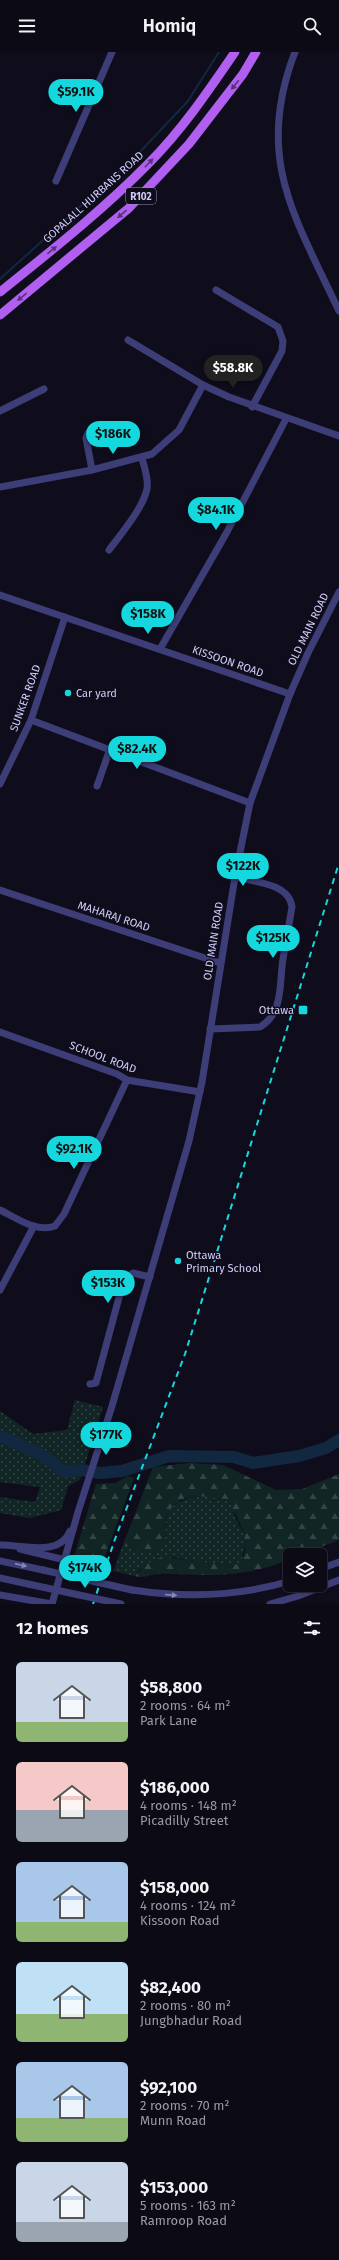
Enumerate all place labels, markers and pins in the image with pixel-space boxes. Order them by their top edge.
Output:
pin: $59.1K [43,79,109,113]
pin: $58.8K [200,355,266,389]
pin: $186K [85,421,141,455]
pin: $84.1K [183,497,249,531]
pin: $158K [120,601,176,635]
place label: Car yard [76,687,117,700]
marker: Car yard [63,688,73,698]
pin: $82.4K [104,736,170,770]
pin: $122K [215,853,271,887]
pin: $125K [245,925,301,959]
place label: Ottawa [259,1004,294,1017]
marker: Ottawa [297,1004,309,1016]
pin: $92.1K [41,1136,107,1170]
place label: Ottawa Primary School [186,1249,261,1275]
marker: Ottawa Primary School [173,1256,183,1266]
pin: $153K [80,1270,136,1304]
pin: $177K [78,1422,134,1456]
pin: $174K [57,1555,113,1589]

